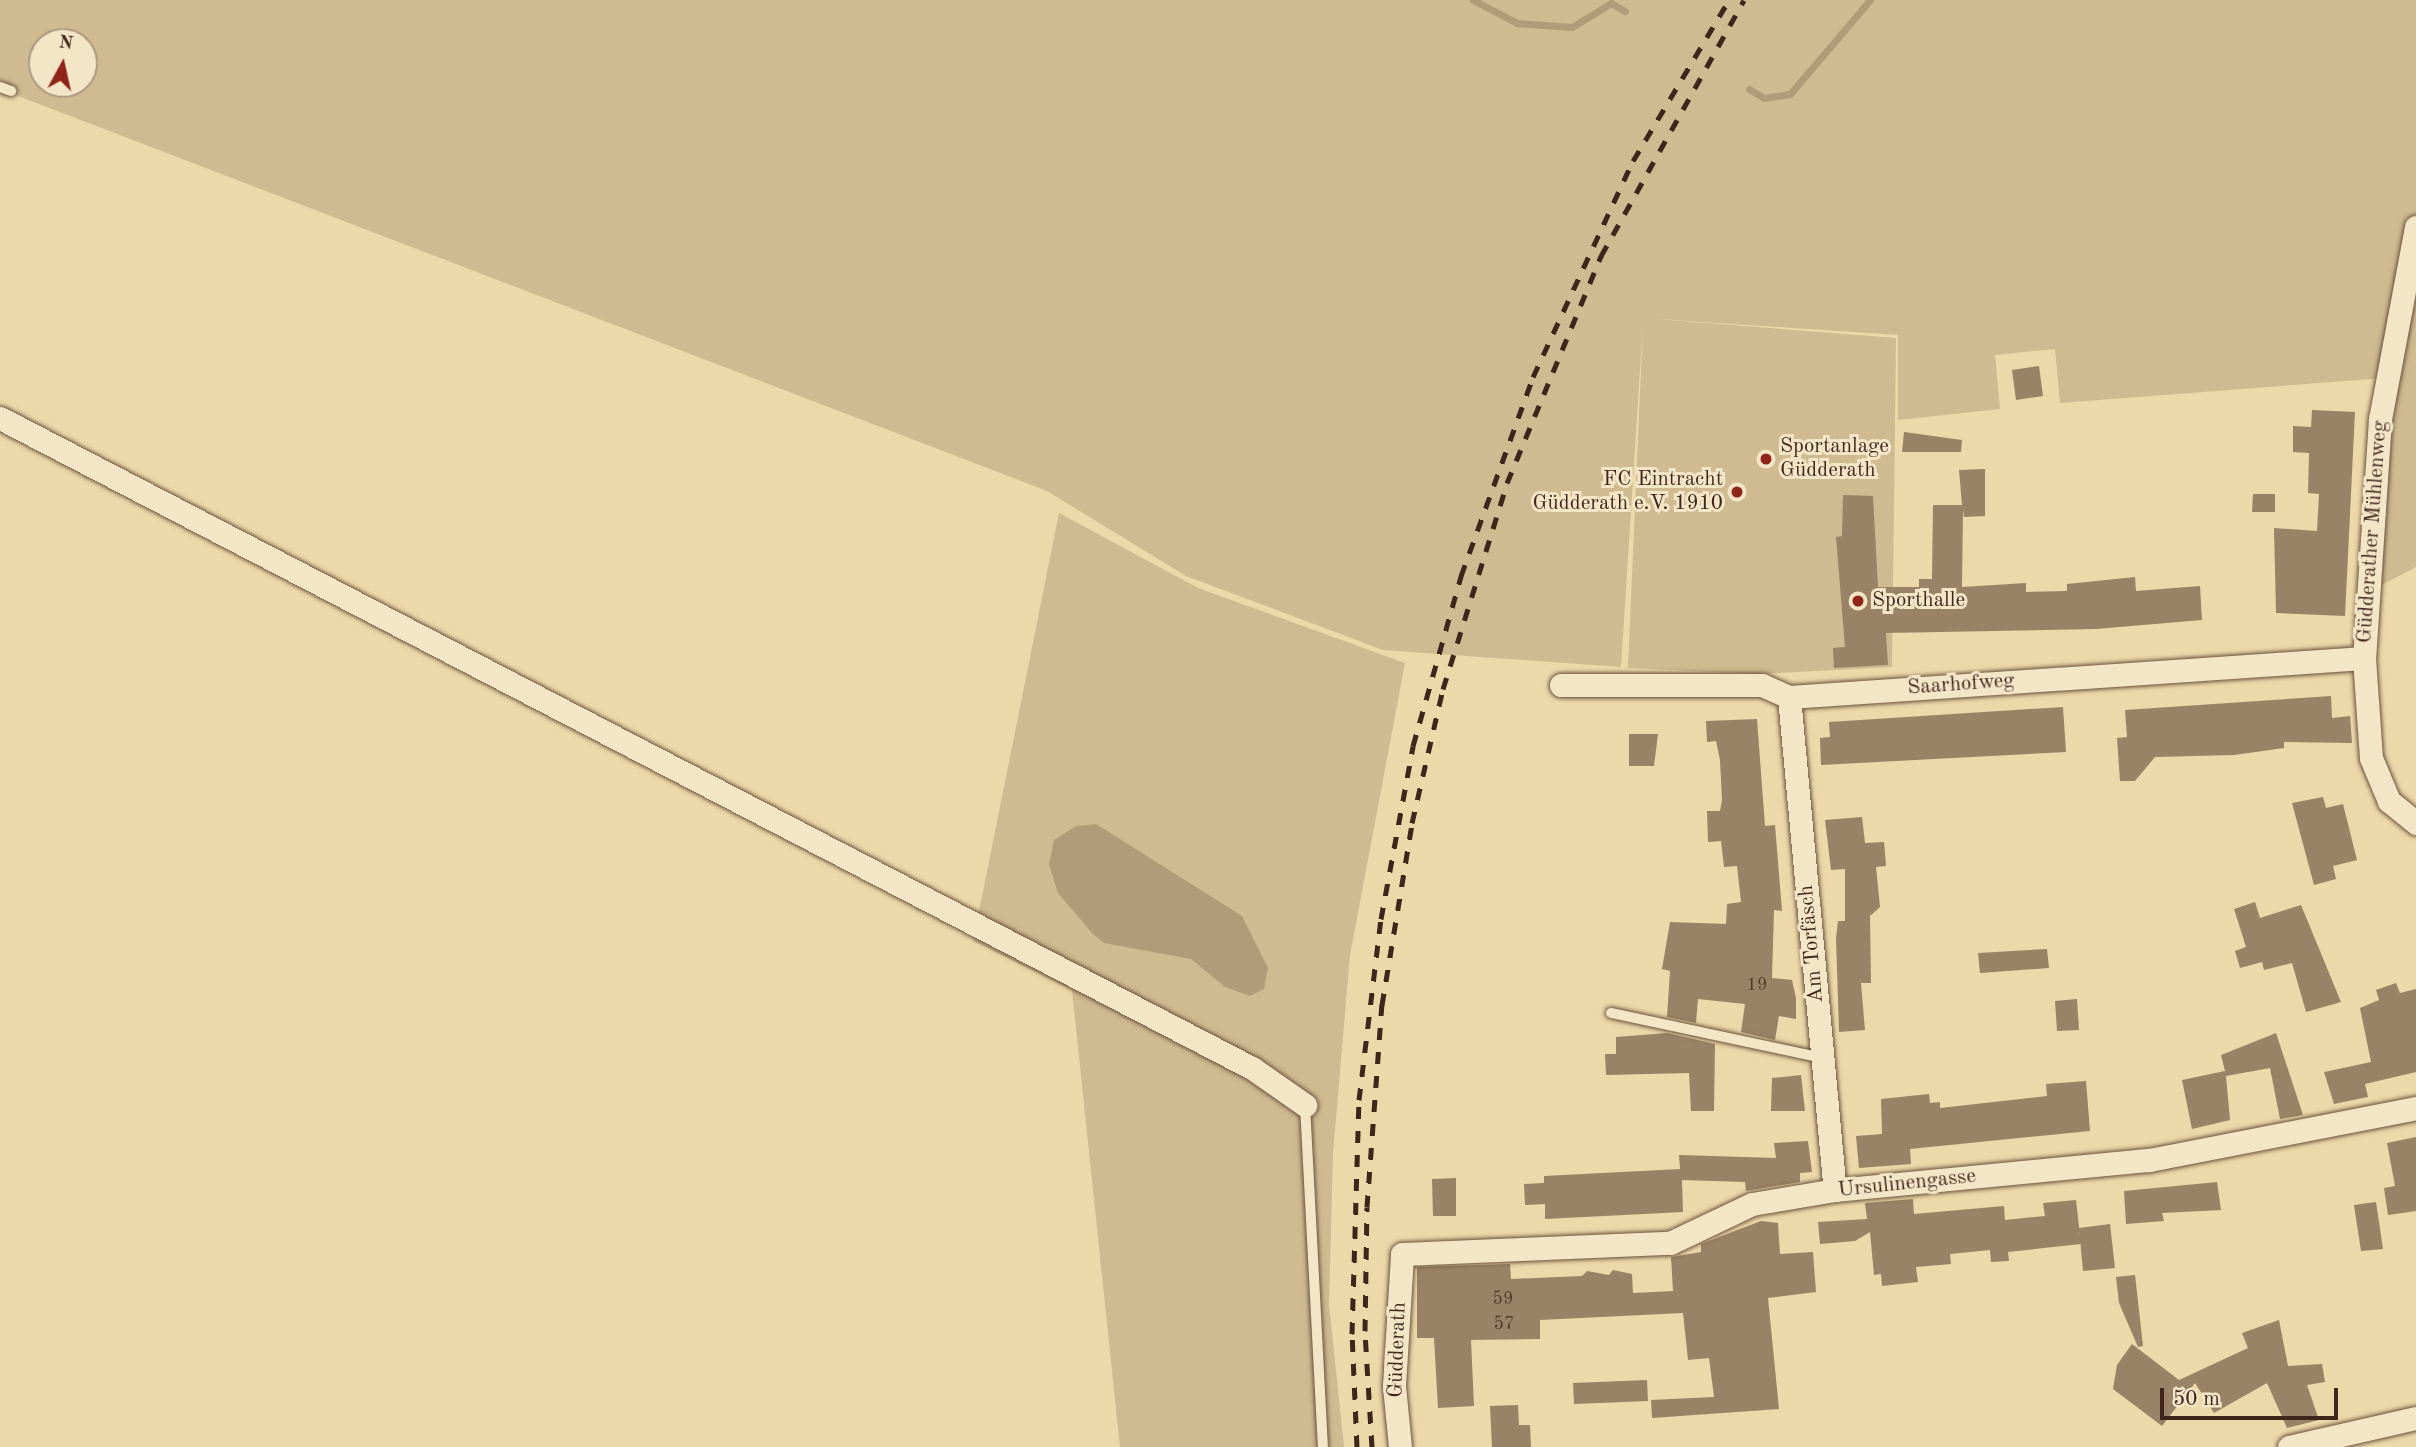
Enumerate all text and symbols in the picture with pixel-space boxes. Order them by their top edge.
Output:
north arrow [28,28,98,98]
text: N [57,33,74,54]
street label: Güdderather Mühlenweg [2353,420,2393,644]
place label: Sportanlage Güdderath [1780,434,1889,484]
marker: Sportanlage Güdderath [1758,451,1774,467]
place label: FC Eintracht Güdderath e.V. 1910 [1532,467,1723,517]
marker: FC Eintracht Güdderath e.V. 1910 [1729,484,1745,500]
place label: Sporthalle [1872,588,1965,614]
marker: Sporthalle [1850,593,1866,609]
street label: Saarhofweg [1907,669,2015,701]
street label: Am Torfäsch [1794,884,1830,1004]
house number: 19 [1747,974,1767,996]
street label: Ursulinengasse [1837,1164,1977,1204]
house number: 59 [1493,1288,1513,1310]
street label: Güdderath [1384,1302,1412,1398]
house number: 57 [1494,1313,1514,1335]
scale bar [2164,1374,2342,1418]
text: 50 m [2173,1389,2220,1410]

